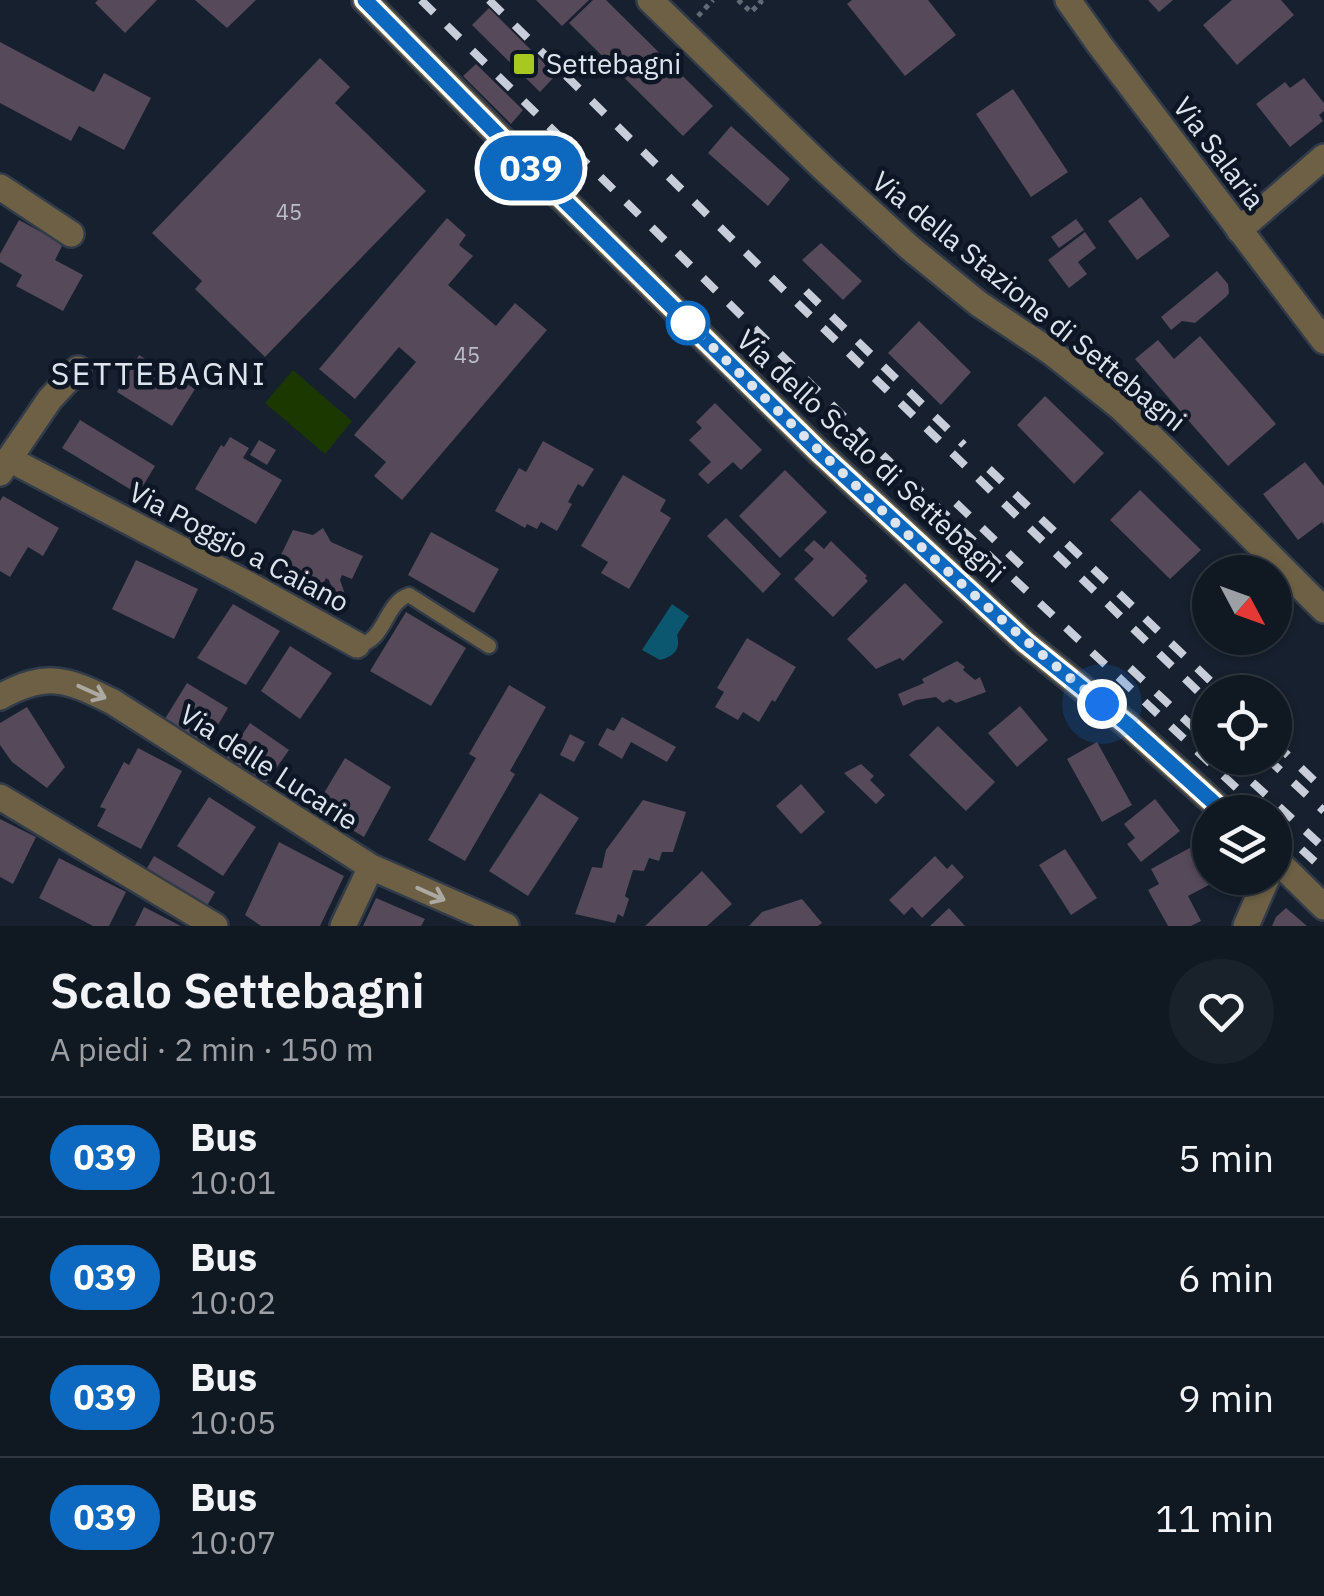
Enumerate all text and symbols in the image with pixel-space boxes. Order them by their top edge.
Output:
place label: Settebagni [546,45,681,82]
marker: Settebagni [511,51,537,77]
street label: Via Salaria [1165,89,1274,216]
line badge: 039 [474,136,588,200]
text: 039 [499,145,563,191]
street label: Via della Stazione di Settebagni [865,162,1194,439]
house number: 45 [276,197,302,226]
unlabelled marker [667,302,709,344]
street label: Via dello Scalo di Settebagni [729,321,1014,590]
house number: 45 [454,340,480,369]
district label: SETTEBAGNI [51,352,267,394]
street label: Via Poggio a Caiano [123,473,356,620]
north arrow [1192,555,1292,655]
map controls [1192,555,1292,895]
button: locate [1192,675,1292,775]
your location [1077,679,1127,729]
one-way arrow [76,684,107,702]
street label: Via delle Lucarie [173,695,366,838]
button: layers [1192,795,1292,895]
one-way arrow [415,886,446,904]
text: Scalo Settebagni [50,959,425,1021]
button: heart [1169,959,1274,1064]
text: A piedi · 2 min · 150 m [50,1028,374,1070]
text: Bus [190,1112,257,1161]
text: 5 min [1178,1133,1274,1182]
text: 039 [73,1134,137,1180]
text: 10:01 [190,1161,276,1203]
text: Bus [190,1232,257,1281]
text: 6 min [1178,1253,1274,1302]
text: 039 [73,1254,137,1300]
text: 10:02 [190,1281,276,1323]
text: Bus [190,1352,257,1401]
text: 9 min [1178,1373,1274,1422]
text: 039 [73,1374,137,1420]
text: 10:05 [190,1401,276,1443]
text: Bus [190,1472,257,1521]
text: 11 min [1155,1493,1274,1542]
text: 039 [73,1494,137,1540]
text: 10:07 [190,1521,276,1563]

